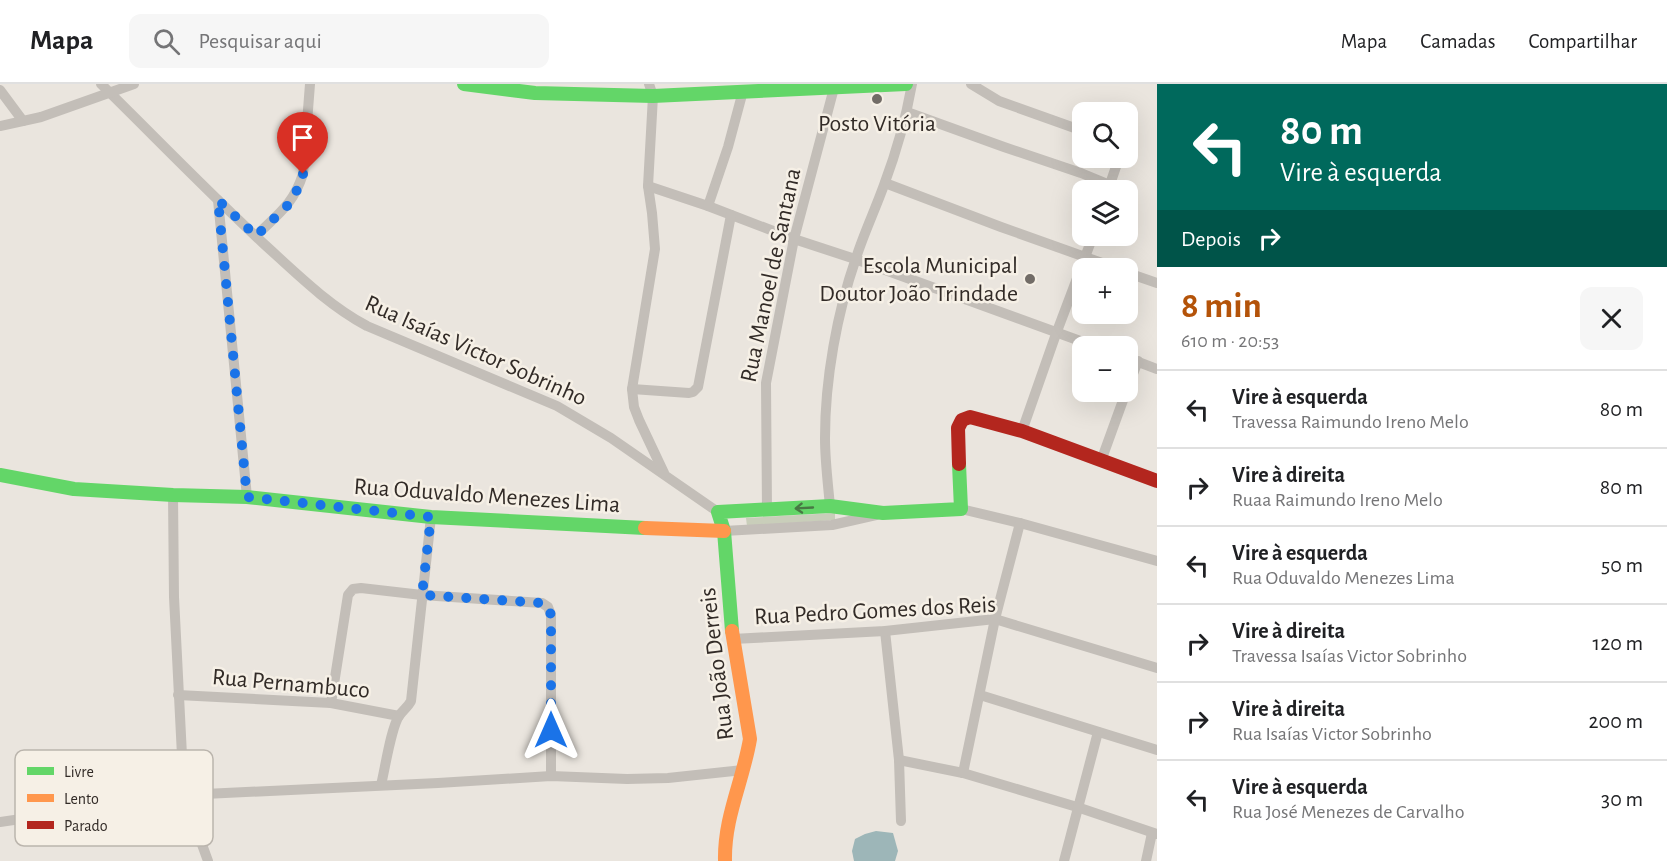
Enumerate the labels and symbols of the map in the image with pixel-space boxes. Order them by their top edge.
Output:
marker: Posto Vitória [870,92,884,106]
pin [277,112,328,174]
place label: Posto Vitória [818,112,936,136]
street label: Rua Manoel de Santana [737,166,805,384]
place label: Escola Municipal Doutor João Trindade [819,254,1018,306]
marker: Escola Municipal Doutor João Trindade [1023,272,1037,286]
street label: Rua Isaías Victor Sobrinho [361,291,590,411]
street label: Rua Oduvaldo Menezes Lima [353,475,621,517]
one-way arrow [795,502,815,513]
street label: Rua João Derreis [696,586,738,742]
street label: Rua Pedro Gomes dos Reis [753,593,997,629]
street label: Rua Pernambuco [211,665,371,703]
position arrow [519,698,583,762]
legend [15,750,213,846]
text: Livre [64,764,94,780]
text: Lento [64,791,99,807]
text: Parado [64,818,108,834]

